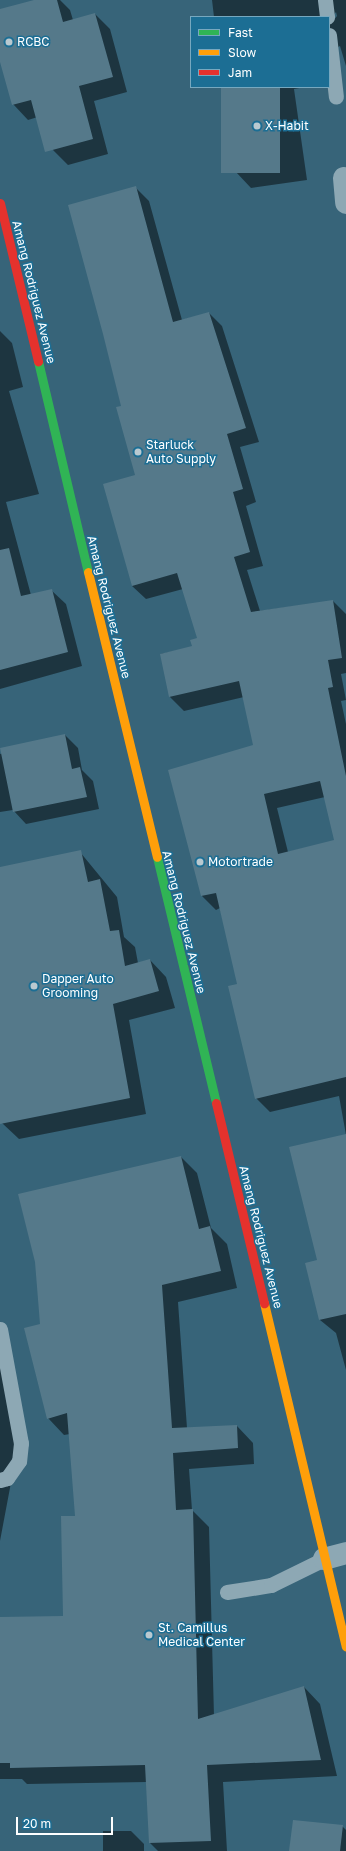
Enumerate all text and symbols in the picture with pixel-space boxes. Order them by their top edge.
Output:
legend [190,16,330,88]
text: Fast [228,25,253,40]
place label: RCBC [17,35,49,49]
marker: RCBC [4,37,14,47]
text: Slow [228,45,256,60]
text: Jam [228,65,252,80]
place label: X-Habit [265,119,309,133]
marker: X-Habit [252,121,262,131]
street label: Amang Rodriguez Avenue [9,219,59,365]
place label: Starluck Auto Supply [146,438,216,466]
marker: Starluck Auto Supply [133,447,143,457]
street label: Amang Rodriguez Avenue [84,534,134,680]
street label: Amang Rodriguez Avenue [159,849,209,995]
place label: Motortrade [208,855,273,869]
marker: Motortrade [195,857,205,867]
place label: Dapper Auto Grooming [42,972,114,1000]
marker: Dapper Auto Grooming [29,981,39,991]
street label: Amang Rodriguez Avenue [236,1164,286,1310]
place label: St. Camillus Medical Center [158,1621,245,1649]
marker: St. Camillus Medical Center [143,1629,155,1641]
scale bar [18,1809,115,1835]
text: 20 m [23,1816,51,1831]

